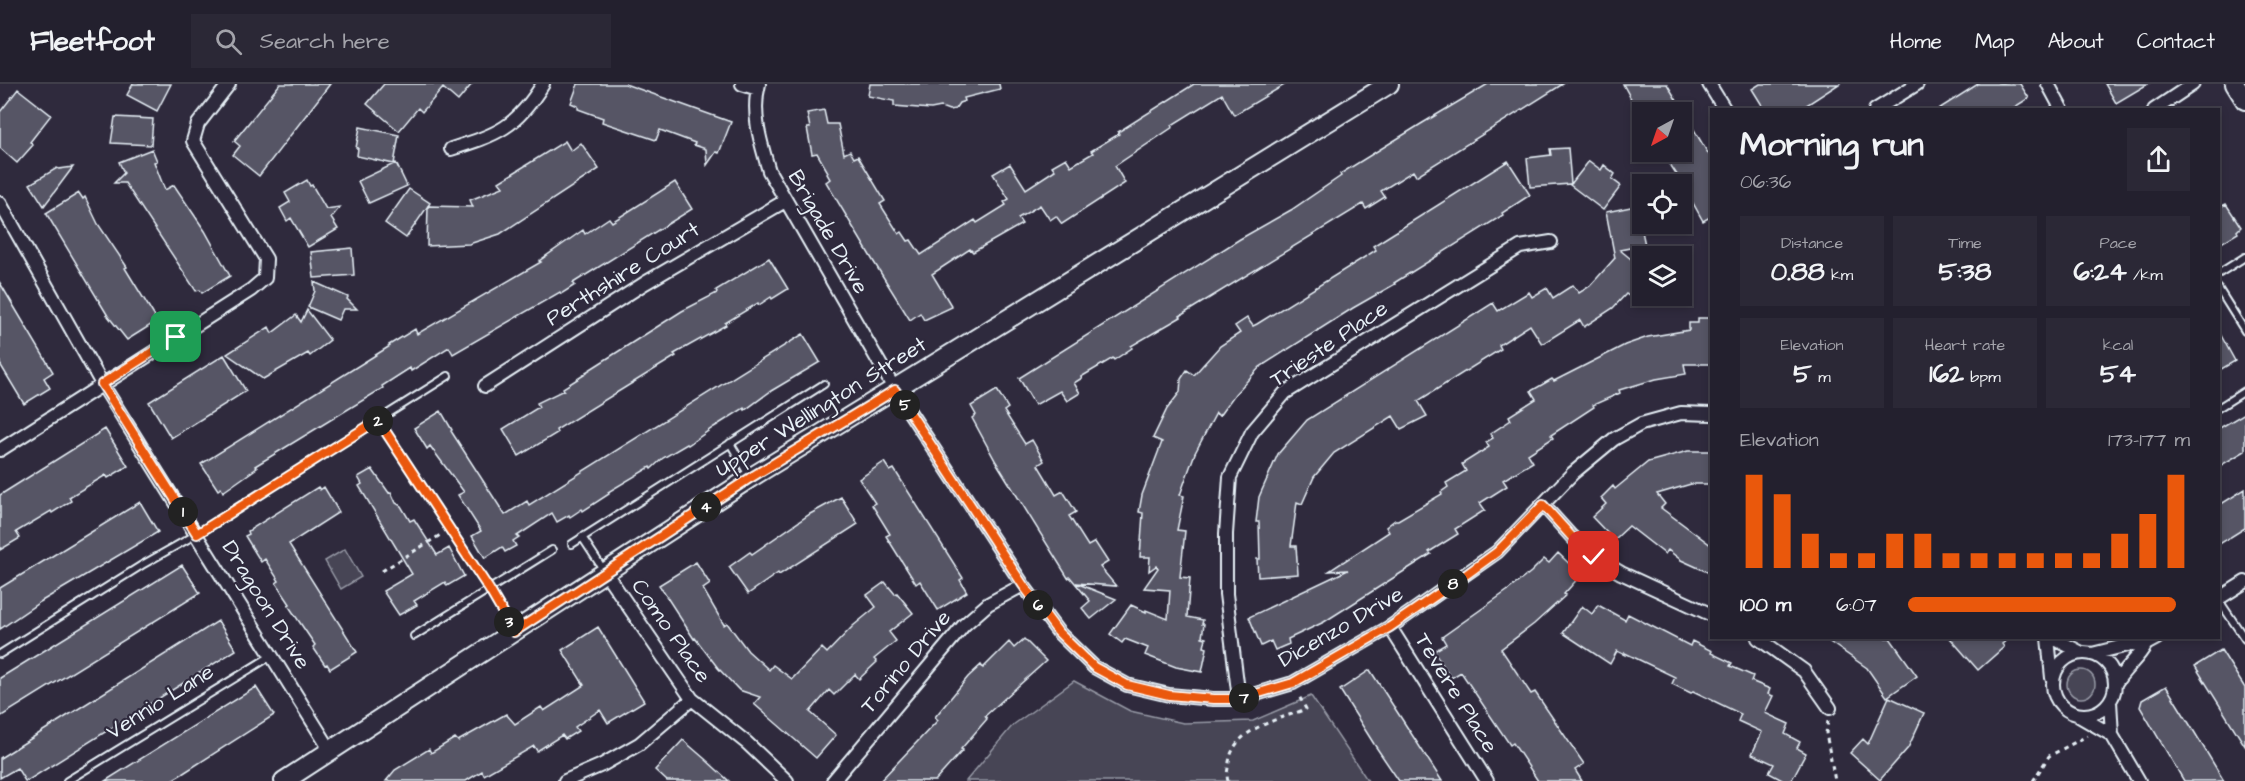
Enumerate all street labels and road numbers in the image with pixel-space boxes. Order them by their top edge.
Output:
street label: Brigade Drive [779,164,876,300]
street label: Perthshire Court [540,214,706,334]
street label: Trieste Place [1264,293,1394,395]
street label: Upper Wellington Street [709,329,933,486]
street label: Dragoon Drive [213,535,318,676]
street label: Como Place [624,573,718,689]
street label: Dicenzo Drive [1273,579,1409,675]
street label: Torino Drive [853,603,959,721]
street label: Tevere Place [1407,627,1505,759]
street label: Vennio Lane [100,657,220,747]

